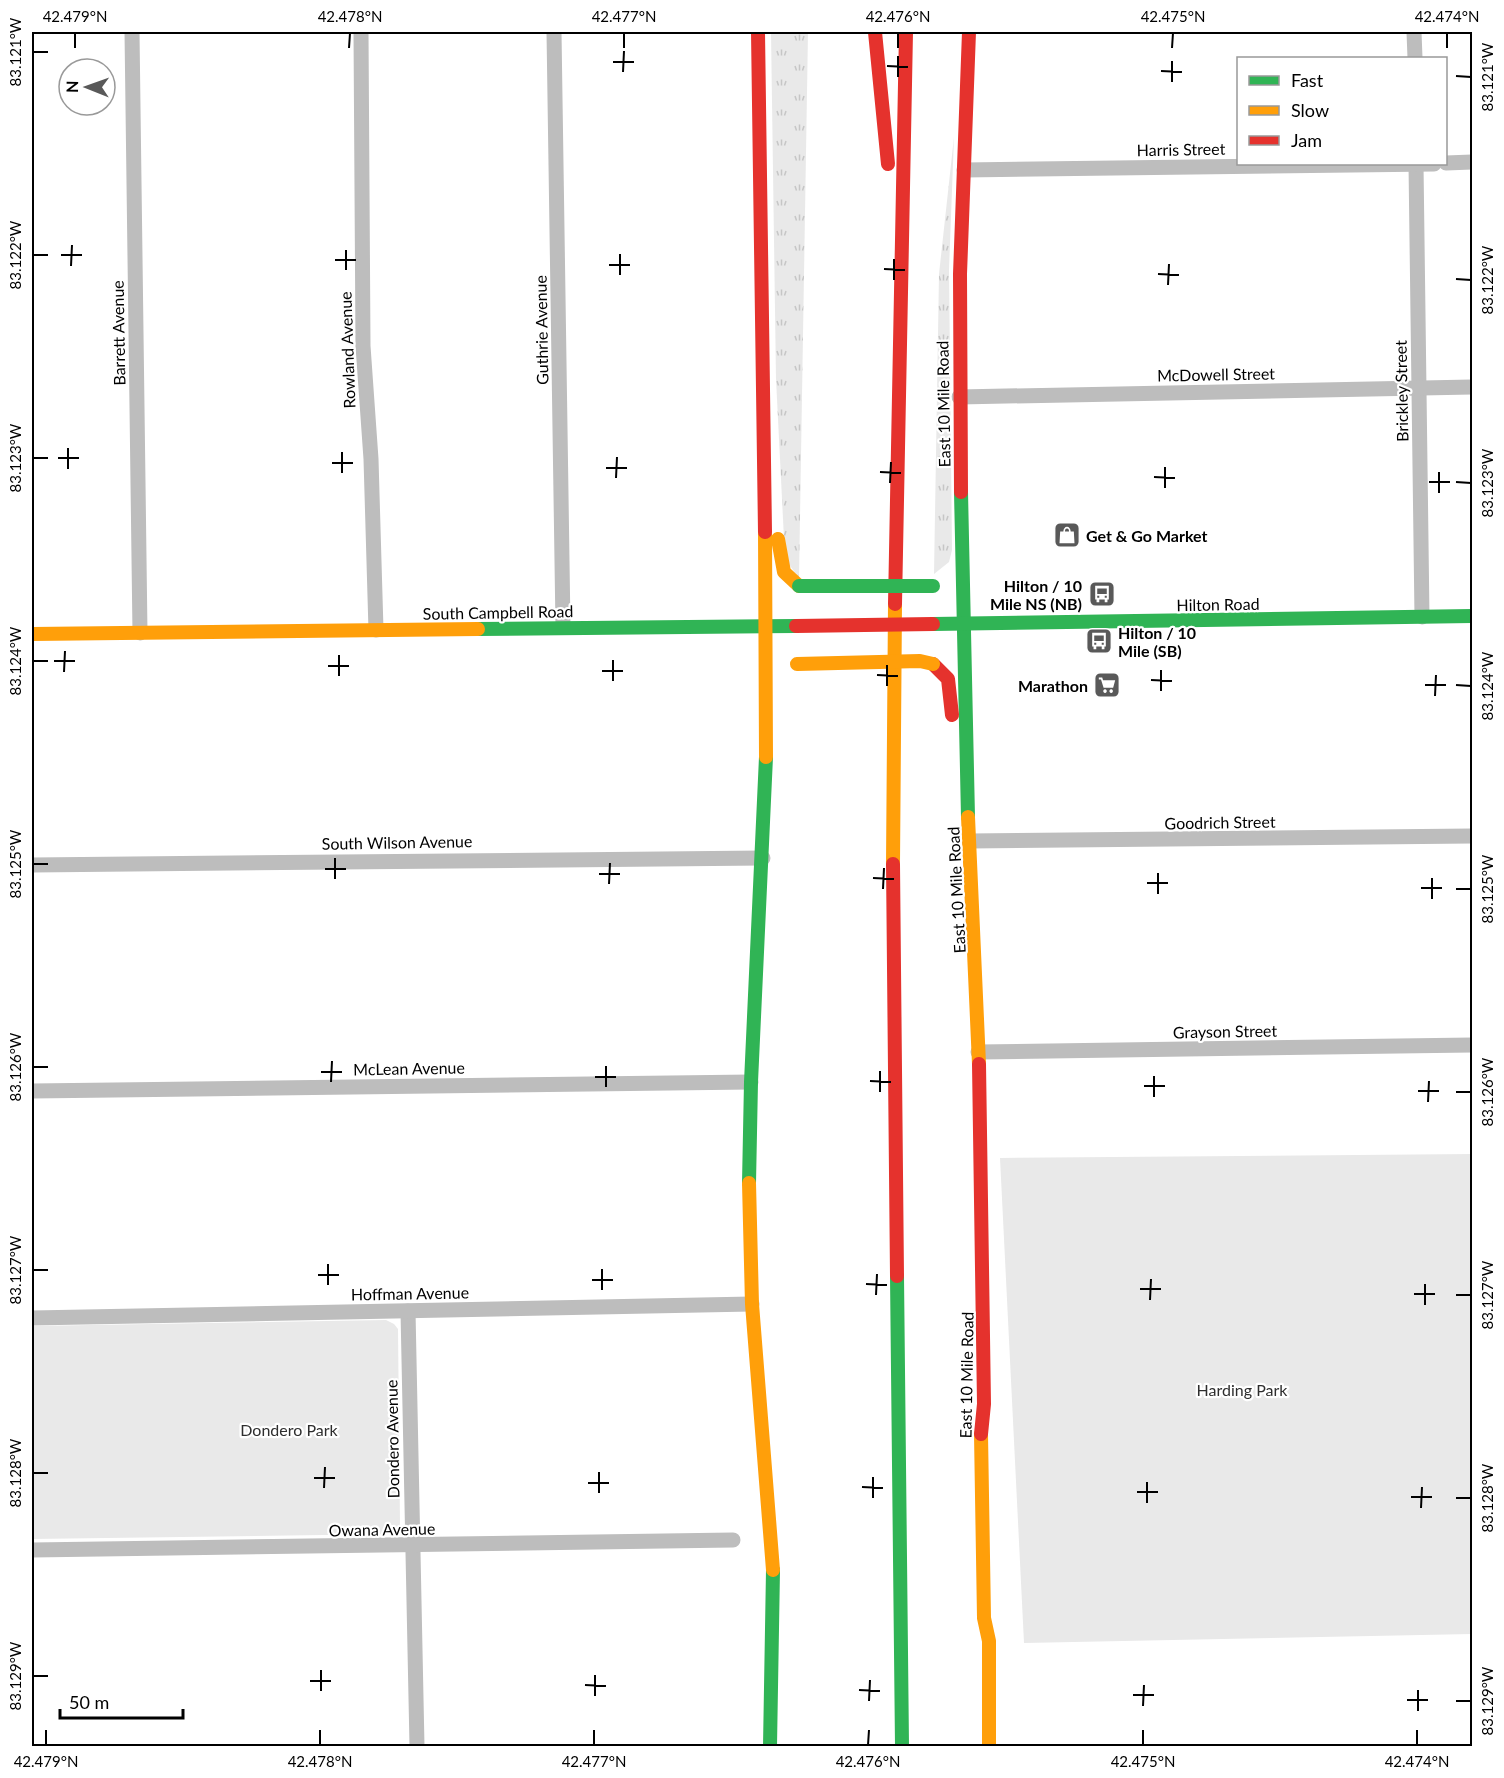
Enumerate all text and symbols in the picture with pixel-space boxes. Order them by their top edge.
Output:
text: 42.479°N [43,7,107,25]
text: 42.478°N [318,7,382,25]
text: 42.477°N [592,7,656,25]
text: 42.476°N [866,7,930,25]
text: 42.475°N [1141,7,1205,25]
text: 42.474°N [1415,7,1479,25]
text: 83.121°W [6,17,24,86]
text: 83.121°W [1478,42,1496,111]
north arrow [57,57,117,117]
legend [1237,57,1447,165]
text: Fast [1291,69,1324,91]
text: N [62,80,81,93]
text: Slow [1291,99,1329,121]
text: Jam [1291,129,1322,151]
street label: Harris Street [1137,139,1226,159]
text: 83.122°W [6,220,24,289]
text: 83.122°W [1478,245,1496,314]
street label: Guthrie Avenue [531,275,551,385]
street label: Barrett Avenue [108,280,128,386]
street label: Rowland Avenue [335,291,359,409]
street label: East 10 Mile Road [932,340,954,468]
street label: Brickley Street [1391,340,1411,442]
street label: McDowell Street [1157,363,1275,385]
text: 83.123°W [6,423,24,492]
text: 83.123°W [1478,448,1496,517]
shop icon: Get & Go Market [1052,520,1082,550]
place label: Get & Go Market [1086,526,1207,545]
place label: Hilton / 10 Mile NS (NB) [990,576,1082,613]
bus stop icon: Hilton / 10 Mile NS (NB) [1087,579,1117,609]
street label: Hilton Road [1176,594,1260,614]
street label: South Campbell Road [422,601,574,623]
place label: Hilton / 10 Mile (SB) [1118,623,1196,660]
text: 83.124°W [6,626,24,695]
bus stop icon: Hilton / 10 Mile (SB) [1084,626,1114,656]
text: 83.124°W [1478,651,1496,720]
supermarket icon: Marathon [1092,670,1122,700]
place label: Marathon [1018,676,1088,695]
street label: Goodrich Street [1164,812,1276,832]
street label: East 10 Mile Road [943,826,969,954]
text: 83.125°W [6,829,24,898]
street label: South Wilson Avenue [321,831,473,853]
text: 83.125°W [1478,854,1496,923]
street label: Grayson Street [1173,1021,1278,1041]
text: 83.126°W [6,1032,24,1101]
text: 83.126°W [1478,1057,1496,1126]
street label: McLean Avenue [353,1058,465,1078]
text: 83.127°W [6,1235,24,1304]
text: 83.127°W [1478,1260,1496,1329]
street label: Hoffman Avenue [351,1282,469,1304]
street label: East 10 Mile Road [955,1311,977,1439]
street label: Dondero Avenue [381,1380,403,1498]
park label: Harding Park [1197,1380,1288,1399]
park label: Dondero Park [240,1420,339,1439]
text: 83.128°W [6,1438,24,1507]
text: 83.128°W [1478,1463,1496,1532]
street label: Owana Avenue [329,1519,435,1539]
text: 83.129°W [6,1641,24,1710]
text: 83.129°W [1478,1666,1496,1735]
scale bar [60,1682,183,1720]
text: 50 m [69,1691,109,1713]
text: 42.479°N [14,1752,78,1770]
text: 42.478°N [288,1752,352,1770]
text: 42.477°N [562,1752,626,1770]
text: 42.476°N [836,1752,900,1770]
text: 42.475°N [1111,1752,1175,1770]
text: 42.474°N [1385,1752,1449,1770]

